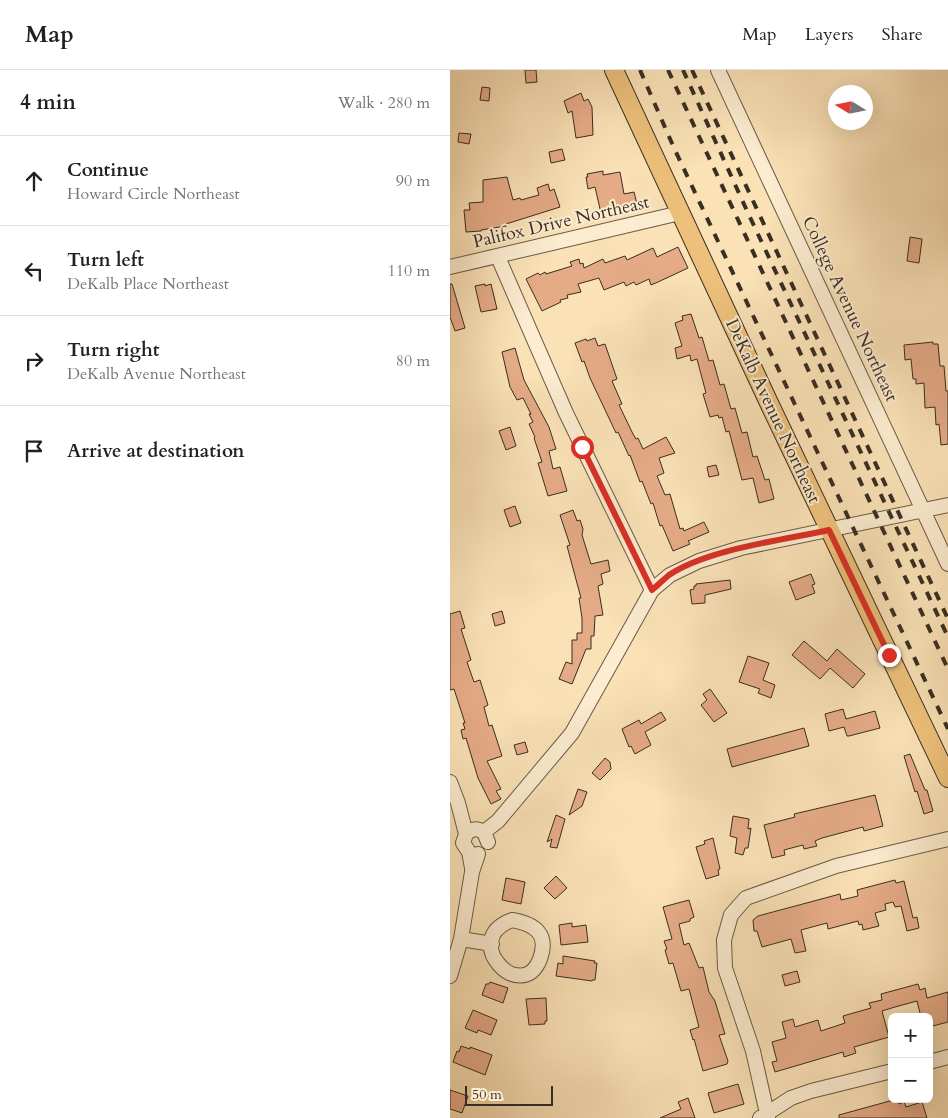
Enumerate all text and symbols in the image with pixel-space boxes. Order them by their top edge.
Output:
text: Map [25,18,74,51]
text: Map [742,22,777,47]
text: Layers [805,22,854,47]
text: Share [882,22,923,47]
north arrow [828,85,873,130]
text: 4 min [20,88,76,117]
text: Walk · 280 m [338,92,430,114]
text: Continue [67,157,149,183]
icon: ahead [20,167,48,195]
text: 90 m [396,170,430,192]
text: Howard Circle Northeast [67,183,239,205]
street label: Palifox Drive Northeast [470,189,652,254]
street label: College Avenue Northeast [796,212,904,406]
text: Turn left [67,247,144,273]
icon: left [20,257,48,285]
text: 110 m [388,260,430,282]
text: DeKalb Place Northeast [67,273,229,295]
street label: DeKalb Avenue Northeast [719,315,827,508]
text: Turn right [67,337,159,363]
icon: right [20,347,48,375]
text: 80 m [396,350,430,372]
text: DeKalb Avenue Northeast [67,363,246,385]
route start [571,436,594,459]
icon: arrive [20,437,48,465]
text: Arrive at destination [67,438,244,464]
route end [878,644,901,667]
map controls [888,1013,933,1103]
button: + [888,1013,933,1058]
button: − [888,1058,933,1103]
scale bar [465,1083,552,1106]
text: 50 m [472,1085,502,1104]

